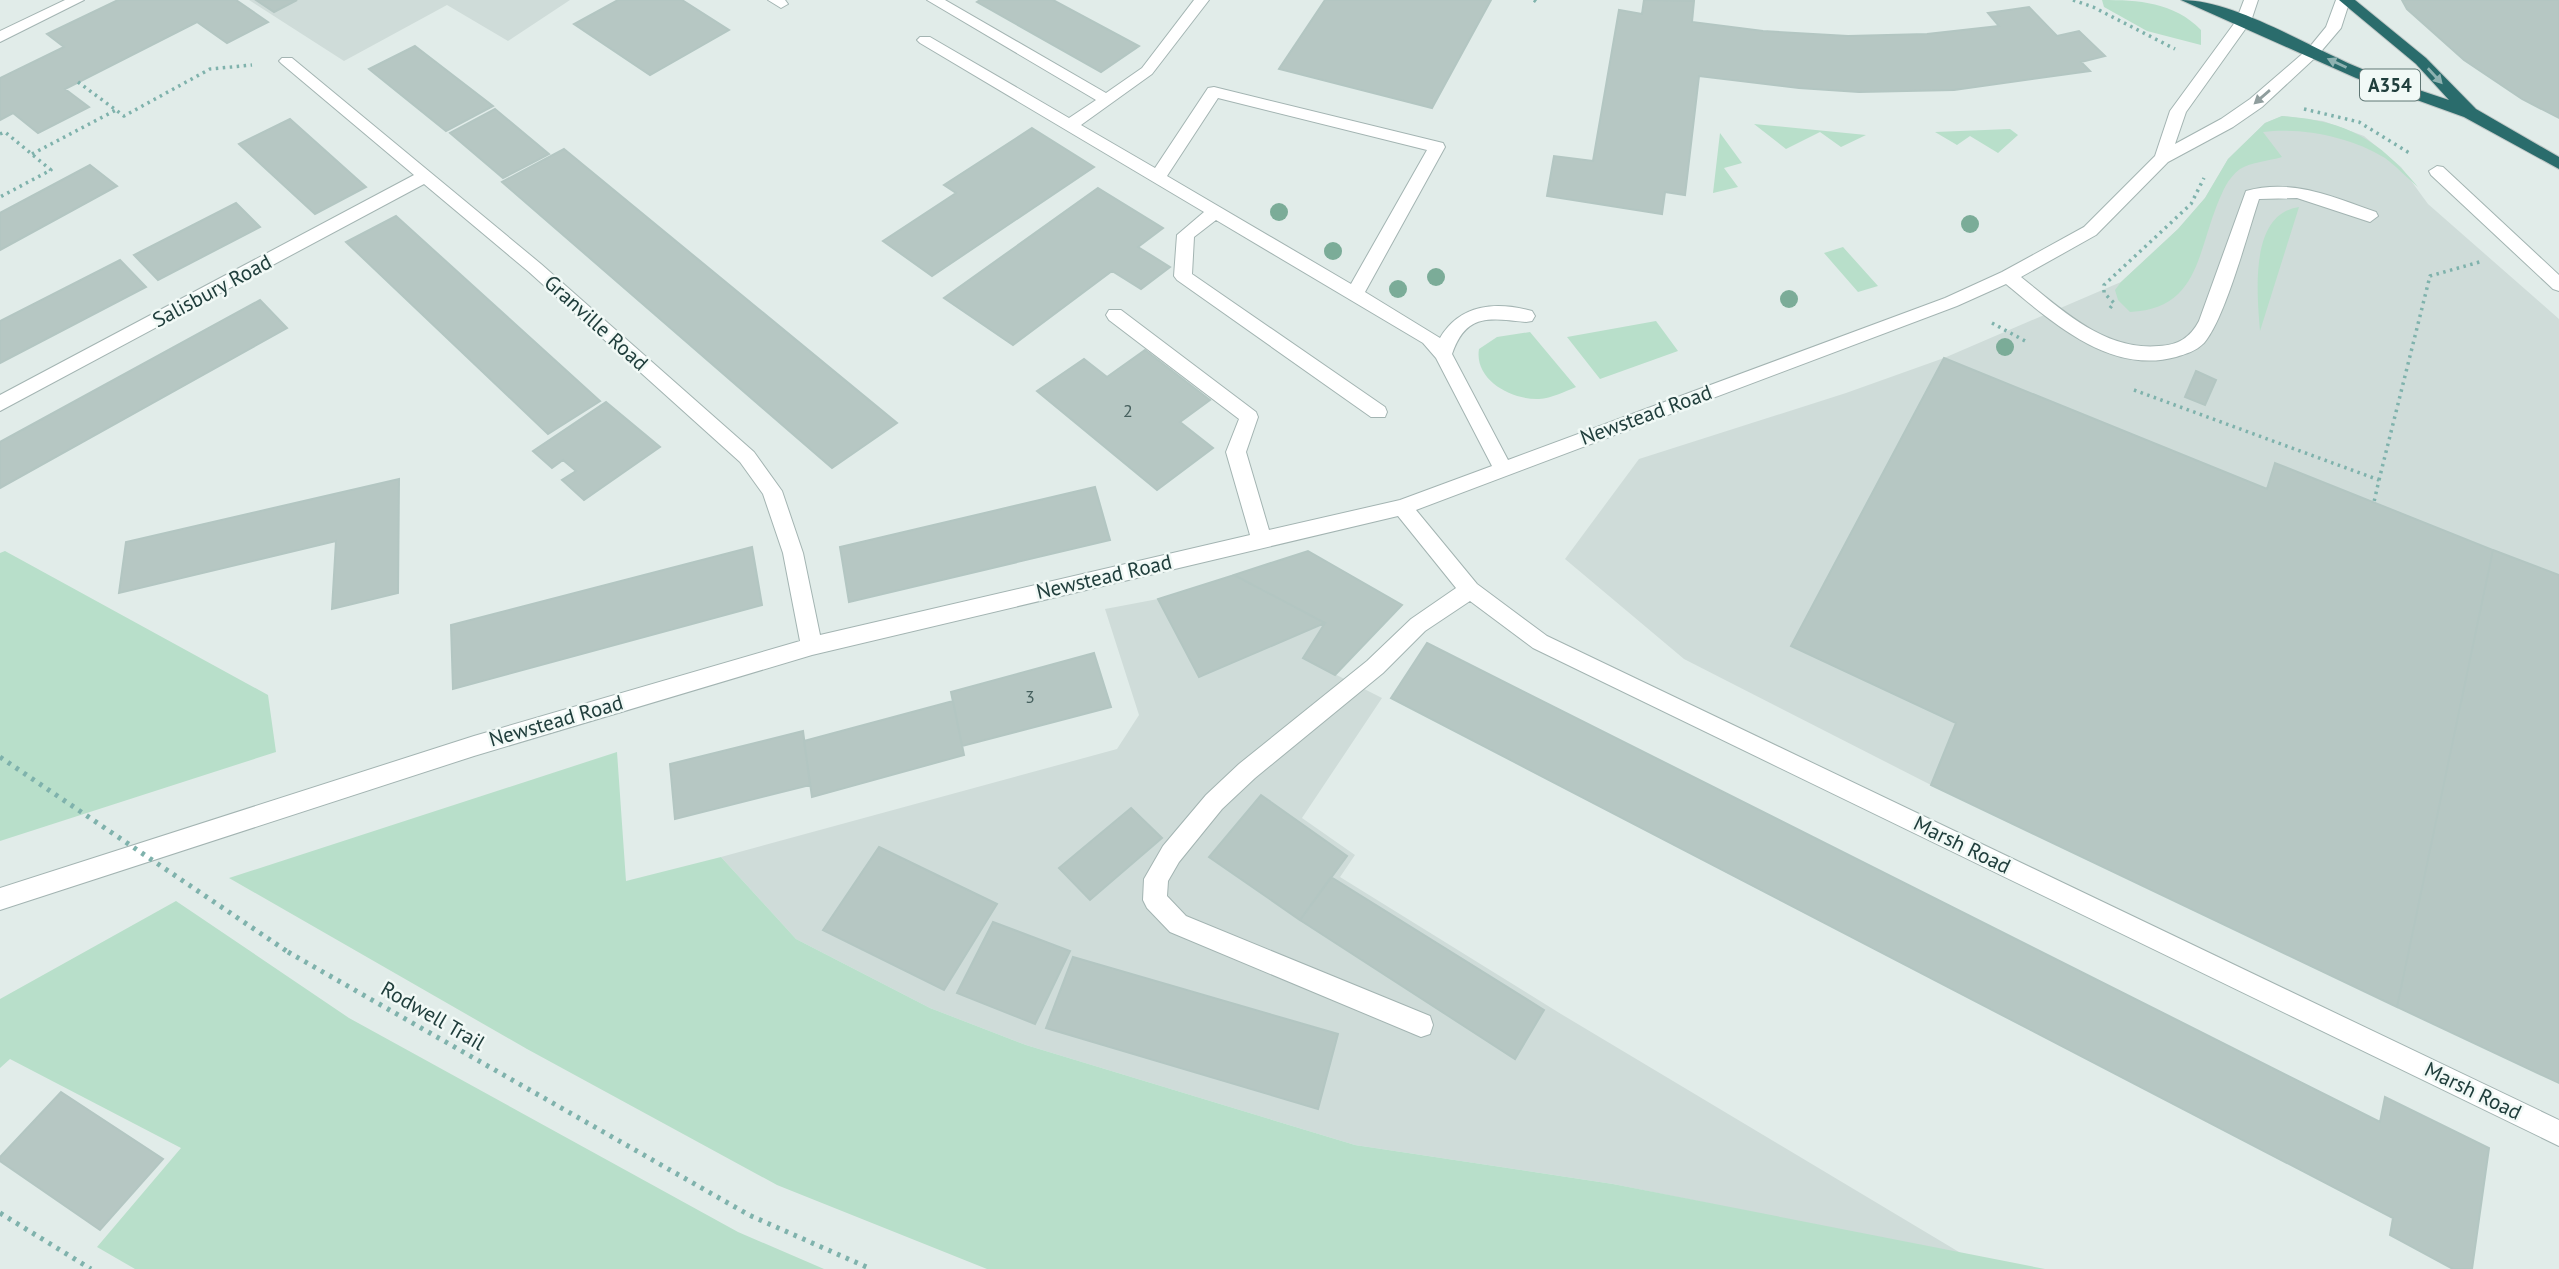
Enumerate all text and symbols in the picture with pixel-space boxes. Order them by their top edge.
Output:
one-way arrow [2327,58,2347,69]
one-way arrow [2427,67,2443,84]
road number: A354 [2360,69,2420,100]
one-way arrow [2253,89,2270,104]
street label: Salisbury Road [148,248,276,333]
street label: Granville Road [539,269,654,376]
street label: Newstead Road [1576,378,1715,451]
house number: 2 [1123,399,1133,422]
street label: Newstead Road [1034,548,1174,605]
house number: 3 [1025,685,1035,708]
street label: Newstead Road [486,688,626,753]
street label: Marsh Road [1909,809,2015,880]
street label: Rodwell Trail [376,975,490,1056]
street label: Marsh Road [2420,1055,2526,1126]

